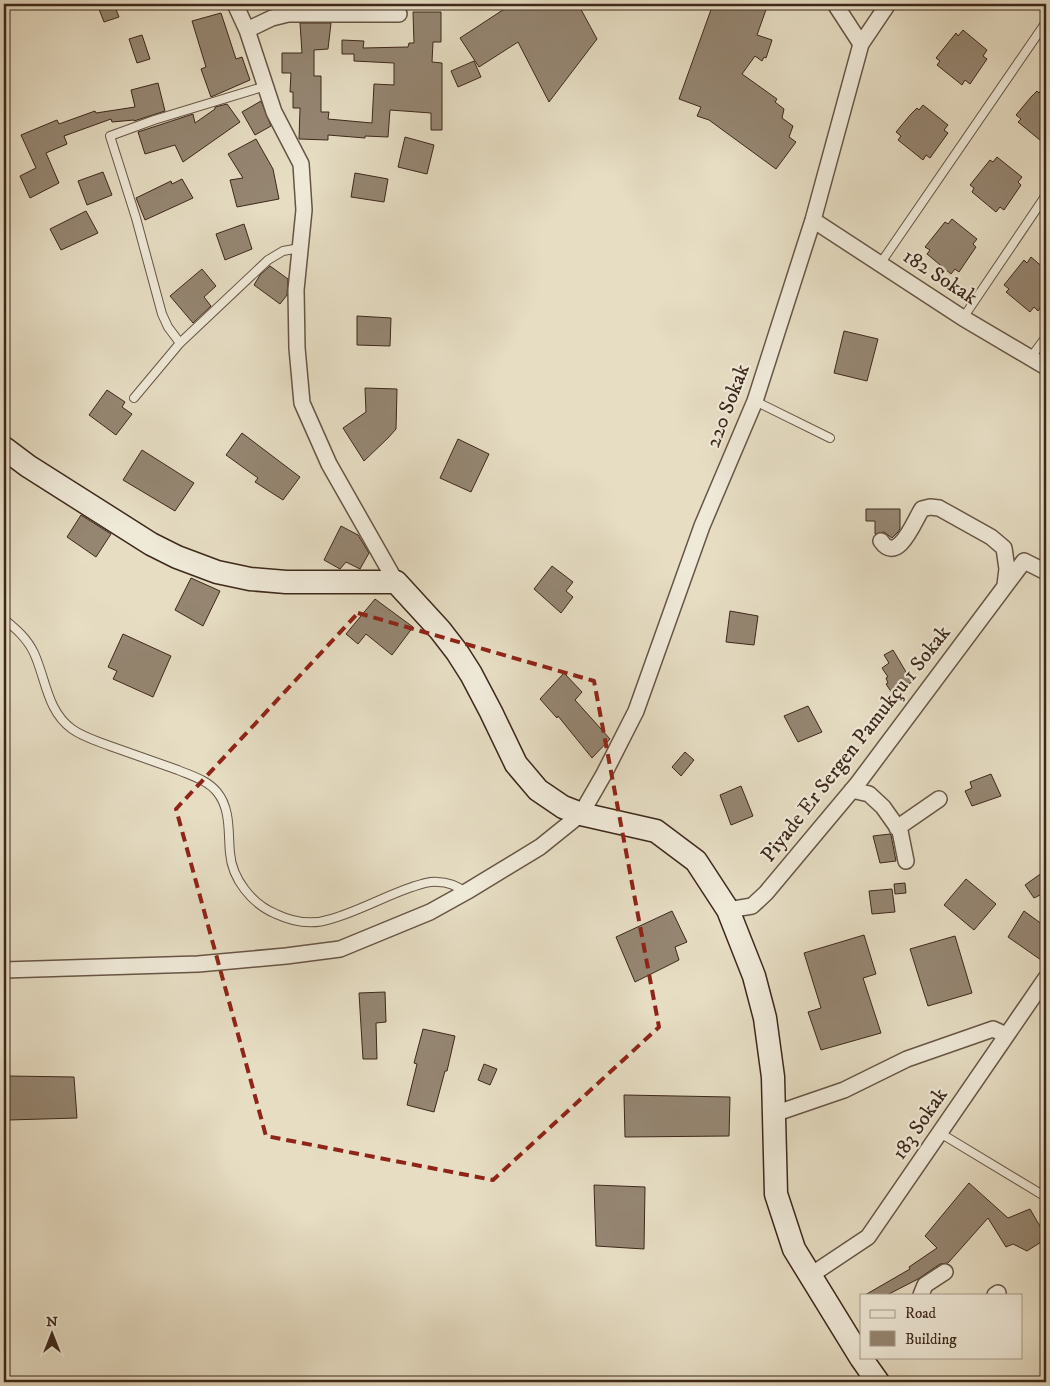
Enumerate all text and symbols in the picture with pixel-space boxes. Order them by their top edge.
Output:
street label: 182 Sokak [898,243,983,311]
street label: 220 Sokak [700,360,756,451]
street label: Piyade Er Sergen Pamukçu 1 Sokak [755,620,957,868]
street label: 183 Sokak [886,1082,954,1165]
legend [860,1294,1022,1358]
text: Road [905,1304,937,1323]
north arrow [28,1308,78,1358]
text: N [46,1313,58,1331]
text: Building [905,1330,957,1349]

